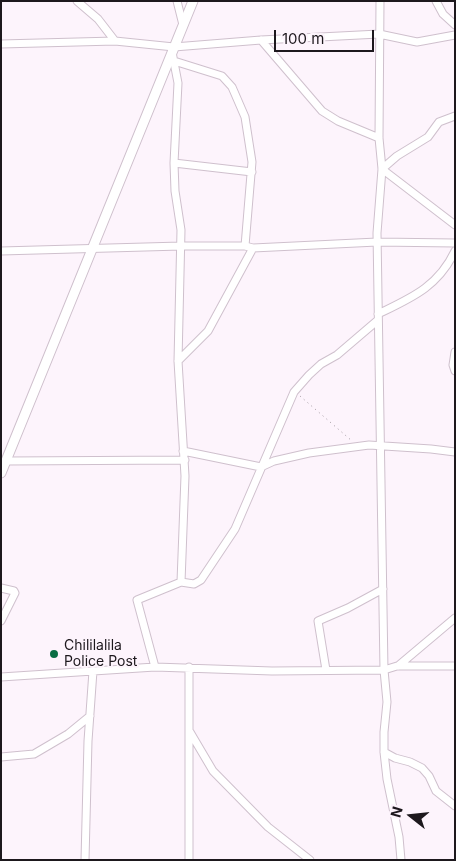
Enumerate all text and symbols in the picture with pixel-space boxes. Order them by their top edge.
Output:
scale bar [276,20,376,52]
text: 100 m [282,29,324,48]
place label: Chililalila Police Post [64,638,137,670]
marker: Chililalila Police Post [48,648,60,660]
north arrow [386,791,436,841]
text: N [386,804,406,819]

